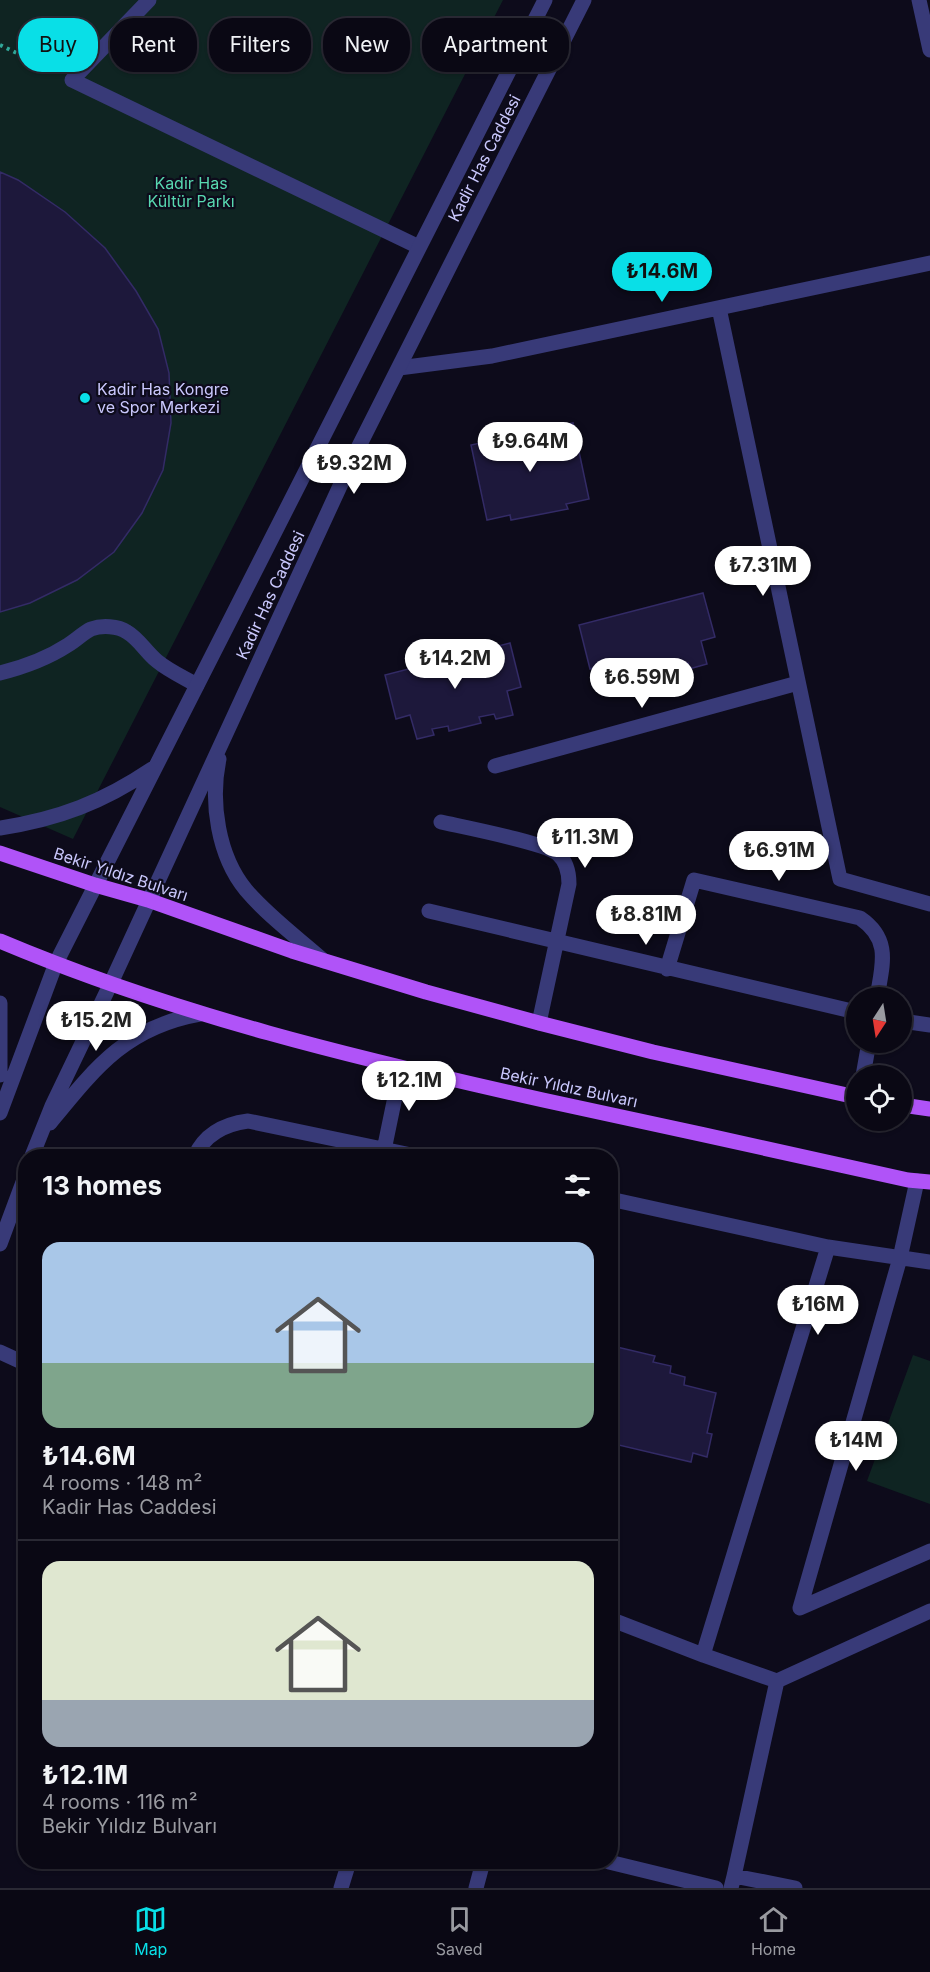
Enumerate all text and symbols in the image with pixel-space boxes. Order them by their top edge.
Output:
chip: Buy [18,18,98,72]
chip: Rent [110,18,197,72]
chip: Filters [209,18,311,72]
chip: New [323,18,410,72]
chip: Apartment [422,18,569,72]
street label: Kadir Has Caddesi [443,91,525,225]
park label: Kadir Has Kültür Parkı [147,173,235,211]
pin: ₺14.6M [613,252,711,303]
text: ₺14.6M [626,259,698,283]
place label: Kadir Has Kongre ve Spor Merkezi [97,379,229,417]
marker: Kadir Has Kongre ve Spor Merkezi [78,391,92,405]
pin: ₺9.64M [481,422,579,473]
text: ₺9.64M [492,429,568,453]
pin: ₺9.32M [305,444,403,495]
text: ₺9.32M [316,451,392,475]
street label: Kadir Has Caddesi [231,527,309,663]
pin: ₺7.31M [714,546,812,597]
text: ₺7.31M [729,553,797,577]
pin: ₺14.2M [406,639,504,690]
text: ₺14.2M [419,646,491,670]
pin: ₺6.59M [593,658,691,709]
text: ₺6.59M [604,665,680,689]
pin: ₺11.3M [536,818,634,869]
text: ₺11.3M [551,825,619,849]
pin: ₺6.91M [730,831,828,882]
text: ₺6.91M [743,838,815,862]
street label: Bekir Yıldız Bulvarı [51,843,191,905]
pin: ₺8.81M [597,895,695,946]
text: ₺8.81M [610,902,682,926]
north arrow [846,987,912,1053]
map controls [846,987,912,1131]
pin: ₺15.2M [47,1001,145,1052]
text: ₺15.2M [60,1008,132,1032]
pin: ₺12.1M [360,1061,458,1112]
street label: Bekir Yıldız Bulvarı [498,1063,640,1111]
button: locate [846,1065,912,1131]
text: ₺12.1M [376,1068,442,1092]
icon: filters [561,1169,594,1202]
text: 13 homes [42,1170,162,1201]
icon: home [264,1281,372,1389]
pin: ₺16M [782,1285,854,1336]
text: ₺16M [791,1292,845,1316]
pin: ₺14M [820,1421,892,1472]
text: ₺14M [829,1428,883,1452]
text: ₺14.6M [42,1440,136,1471]
text: 4 rooms · 148 m² [42,1471,202,1495]
text: Kadir Has Caddesi [42,1495,217,1519]
icon: home [264,1600,372,1708]
text: ₺12.1M [42,1759,128,1790]
text: 4 rooms · 116 m² [42,1790,197,1814]
text: Bekir Yıldız Bulvarı [42,1814,217,1838]
tab: Map [134,1903,167,1959]
tab: Saved [436,1903,483,1959]
tab: Home [751,1903,796,1959]

